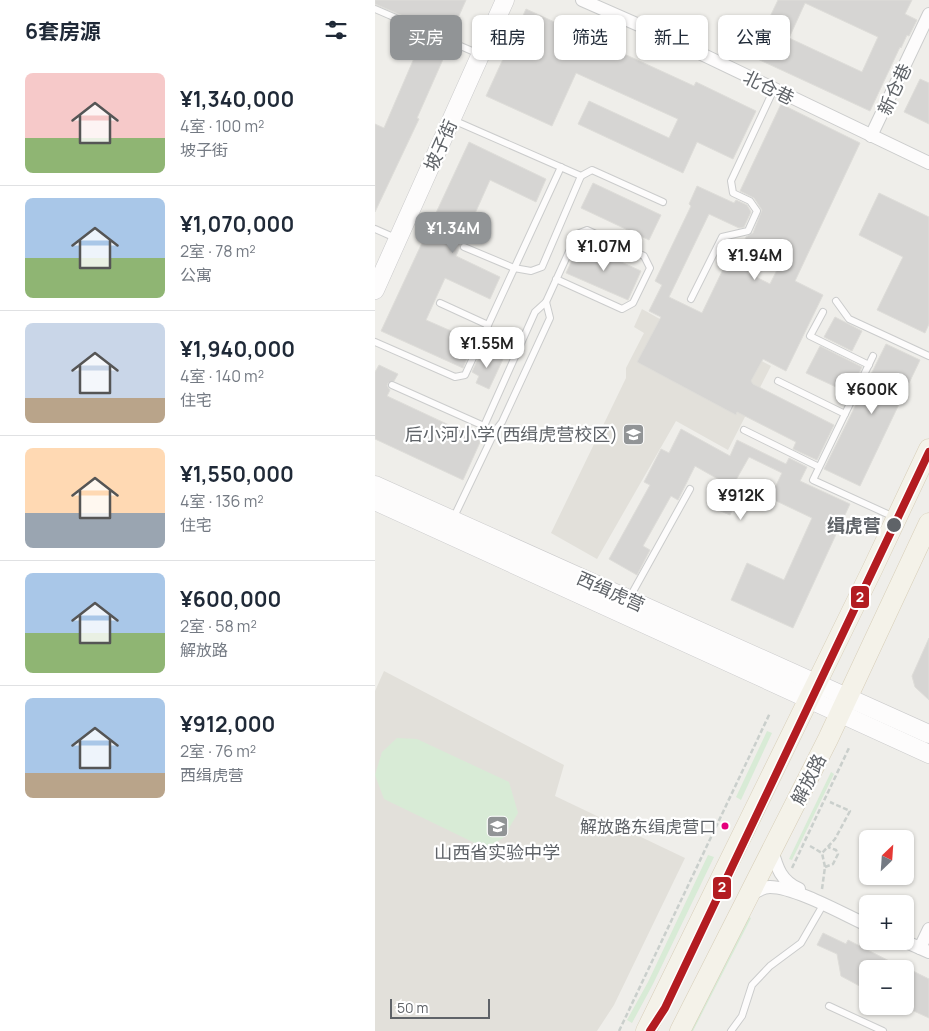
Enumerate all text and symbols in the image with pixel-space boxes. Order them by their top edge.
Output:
chip: 买房 [390,15,462,60]
chip: 租房 [472,15,544,60]
chip: 筛选 [554,15,626,60]
chip: 新上 [636,15,708,60]
chip: 公寓 [718,15,790,60]
icon: filters [322,16,350,44]
text: 6套房源 [25,17,101,45]
street label: 新仓巷 [872,59,916,119]
street label: 北仓巷 [739,64,799,110]
text: ¥1,340,000 [180,85,294,113]
icon: home [65,93,125,153]
text: 4室 · 100 m² [180,115,264,137]
street label: 坡子街 [418,115,462,175]
text: 坡子街 [180,139,228,161]
text: ¥1,070,000 [180,210,294,238]
pin: ¥1.34M [412,212,494,254]
text: ¥1.34M [426,217,480,239]
icon: home [65,218,125,278]
pin: ¥1.07M [563,230,645,272]
text: ¥1.07M [577,235,631,257]
pin: ¥1.94M [714,238,796,281]
text: 2室 · 78 m² [180,240,256,262]
text: ¥1.94M [728,244,782,266]
text: 公寓 [180,264,212,286]
pin: ¥1.55M [446,326,528,369]
text: ¥1.55M [460,332,514,354]
text: ¥1,940,000 [180,335,295,363]
icon: home [65,343,125,403]
text: 4室 · 140 m² [180,365,264,387]
pin: ¥600K [837,372,907,415]
text: ¥600K [846,378,898,400]
text: 住宅 [180,389,212,411]
place label: 后小河小学(西缉虎营校区) [405,422,618,446]
school or university icon: 后小河小学(西缉虎营校区) [622,422,646,446]
text: ¥1,550,000 [180,460,294,488]
icon: home [65,468,125,528]
pin: ¥912K [706,478,776,521]
text: ¥912K [718,484,764,506]
text: 4室 · 136 m² [180,490,264,512]
place label: 缉虎营 [827,513,881,537]
text: 住宅 [180,514,212,536]
marker: 缉虎营 [885,516,903,534]
street label: 西缉虎营 [573,565,649,617]
text: ¥600,000 [180,585,281,613]
line badge: 2 [850,585,870,609]
text: 2 [856,587,864,606]
icon: home [65,593,125,653]
text: 2室 · 58 m² [180,615,257,637]
text: 解放路 [180,639,228,661]
text: ¥912,000 [180,710,275,738]
icon: home [65,718,125,778]
text: 2室 · 76 m² [180,740,256,762]
street label: 解放路 [785,749,831,809]
text: 西缉虎营 [180,764,244,786]
school or university icon: 山西省实验中学 [485,815,509,839]
place label: 解放路东缉虎营口 [580,815,716,838]
marker: 解放路东缉虎营口 [720,821,730,831]
north arrow [859,830,914,885]
map controls [859,830,914,1015]
place label: 山西省实验中学 [434,840,560,864]
line badge: 2 [712,876,732,900]
text: 2 [718,877,726,896]
button: + [859,895,914,950]
button: − [859,960,914,1015]
scale bar [390,996,490,1019]
text: 50 m [397,998,428,1017]

